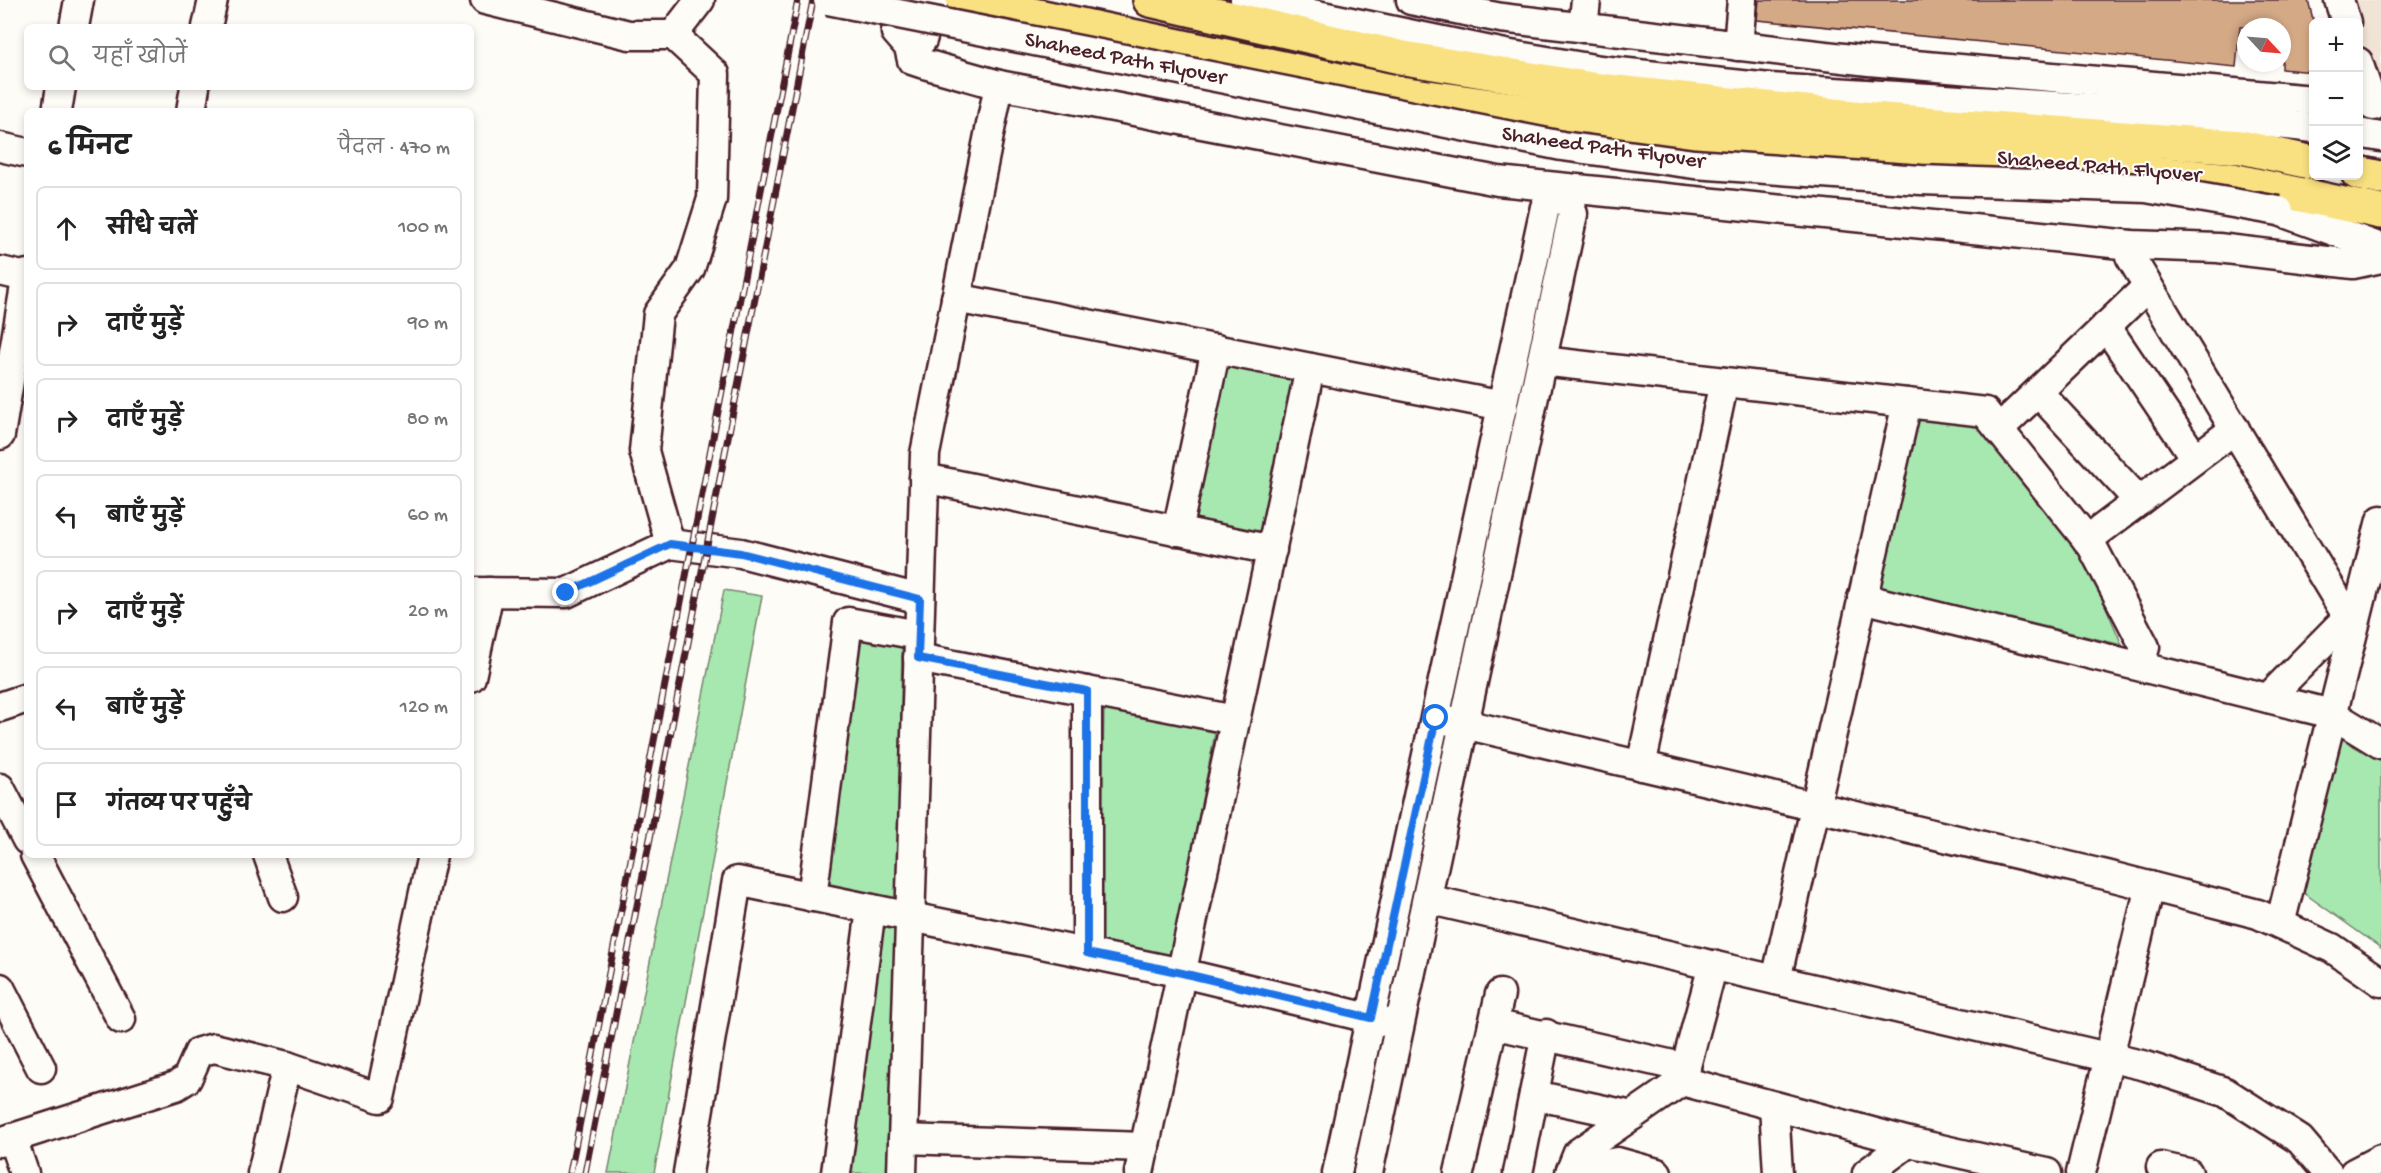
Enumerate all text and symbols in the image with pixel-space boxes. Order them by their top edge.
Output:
north arrow [2237,18,2291,72]
map controls [2309,18,2363,180]
button: + [2309,18,2363,72]
search box [24,24,474,90]
street label: Shaheed Path Flyover [1022,28,1230,93]
icon: search [45,41,78,74]
text: यहाँ खोजें [93,46,187,72]
button: − [2309,72,2363,126]
street label: Shaheed Path Flyover [1500,122,1708,176]
button: layers [2309,126,2363,180]
text: 6 मिनट [48,134,130,165]
text: पैदल · 470 m [338,138,450,161]
street label: Shaheed Path Flyover [1996,146,2204,190]
icon: ahead [50,212,83,245]
text: सीधे चलें [107,217,197,243]
text: 100 m [398,217,448,240]
icon: right [50,308,83,341]
text: दाएँ मुड़ें [107,313,183,339]
text: 90 m [408,313,448,336]
icon: right [50,404,83,437]
text: दाएँ मुड़ें [107,409,183,435]
text: 80 m [407,409,448,432]
icon: left [50,500,83,533]
text: बाएँ मुड़ें [107,505,184,531]
text: 60 m [408,505,448,528]
route end [552,579,578,605]
icon: right [50,596,83,629]
text: दाएँ मुड़ें [107,601,183,627]
text: 20 m [408,601,448,624]
icon: left [50,692,83,725]
text: बाएँ मुड़ें [107,697,184,723]
text: 120 m [400,697,448,720]
route start [1422,704,1448,730]
icon: arrive [50,788,83,821]
text: गंतव्य पर पहुँचे [107,793,251,819]

